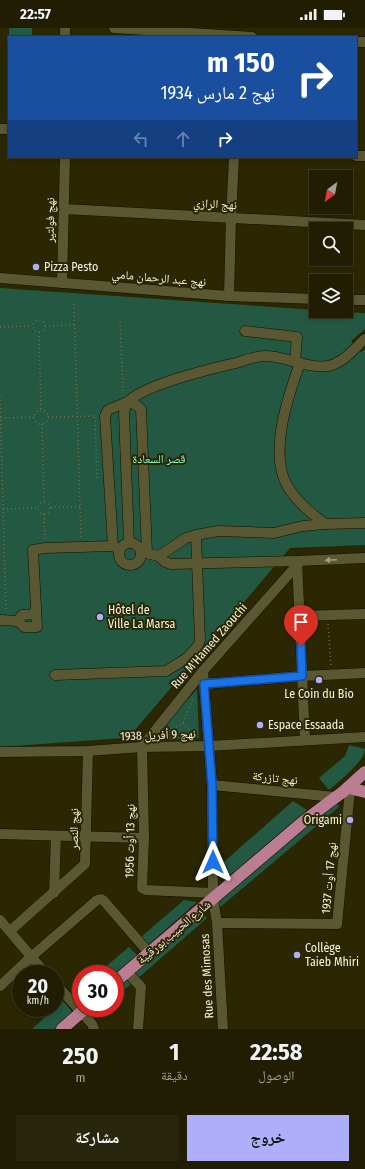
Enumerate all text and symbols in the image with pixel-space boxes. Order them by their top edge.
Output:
text: 22:57 [20,5,51,23]
text: 150 m [207,46,275,79]
icon: right [289,52,341,104]
text: نهج 2 مارس 1934 [160,82,275,104]
icon: left [130,128,152,150]
icon: ahead [172,128,194,150]
icon: right [214,128,236,150]
north arrow [309,170,353,214]
map controls [309,170,353,318]
street label: نهج الرازي [193,196,237,215]
street label: نهج فولتير [43,197,58,244]
button: search [309,222,353,266]
place label: Pizza Pesto [44,260,98,274]
marker: Pizza Pesto [31,262,41,272]
street label: نهج عبد الرحمان مامي [111,267,207,292]
button: layers [309,274,353,318]
park label: قصر السعادة [132,452,186,466]
one-way arrow [325,556,337,563]
street label: Rue M'Hamed Zaouchi [168,600,250,692]
place label: Hôtel de Ville La Marsa [108,603,176,631]
pin [284,605,318,646]
icon: arrive [290,611,312,633]
marker: Hôtel de Ville La Marsa [95,612,105,622]
marker: Le Coin du Bio [314,675,324,685]
place label: Le Coin du Bio [284,687,354,701]
place label: Espace Essaada [268,718,344,732]
marker: Espace Essaada [255,720,265,730]
street label: نهج 9 أفريل 1938 [120,727,196,744]
street label: نهج تازركة [252,769,298,787]
street label: نهج 13 أوت 1956 [122,804,138,878]
street label: نهج النصر [67,808,81,851]
place label: Origami [304,813,342,827]
marker: Origami [345,815,355,825]
position arrow [192,841,234,883]
street label: نهج 17 أوت 1937 [319,841,339,915]
street label: شارع الحبيب بورقيبة [135,897,214,967]
street label: Rue des Mimosas [198,933,216,1019]
place label: Collège Taieb Mhiri [305,941,359,969]
marker: Collège Taieb Mhiri [292,950,302,960]
speed limit sign: 30 [72,965,124,1017]
text: 20 [28,974,48,998]
text: km/h [27,995,49,1007]
text: 1 [169,1038,179,1066]
text: 22:58 [250,1038,302,1066]
text: 250 [63,1042,99,1070]
text: دقيقة [161,1068,188,1083]
text: الوصول [258,1068,294,1083]
text: m [76,1070,86,1085]
button: مشاركة [16,1115,179,1161]
button: خروج [187,1115,349,1161]

